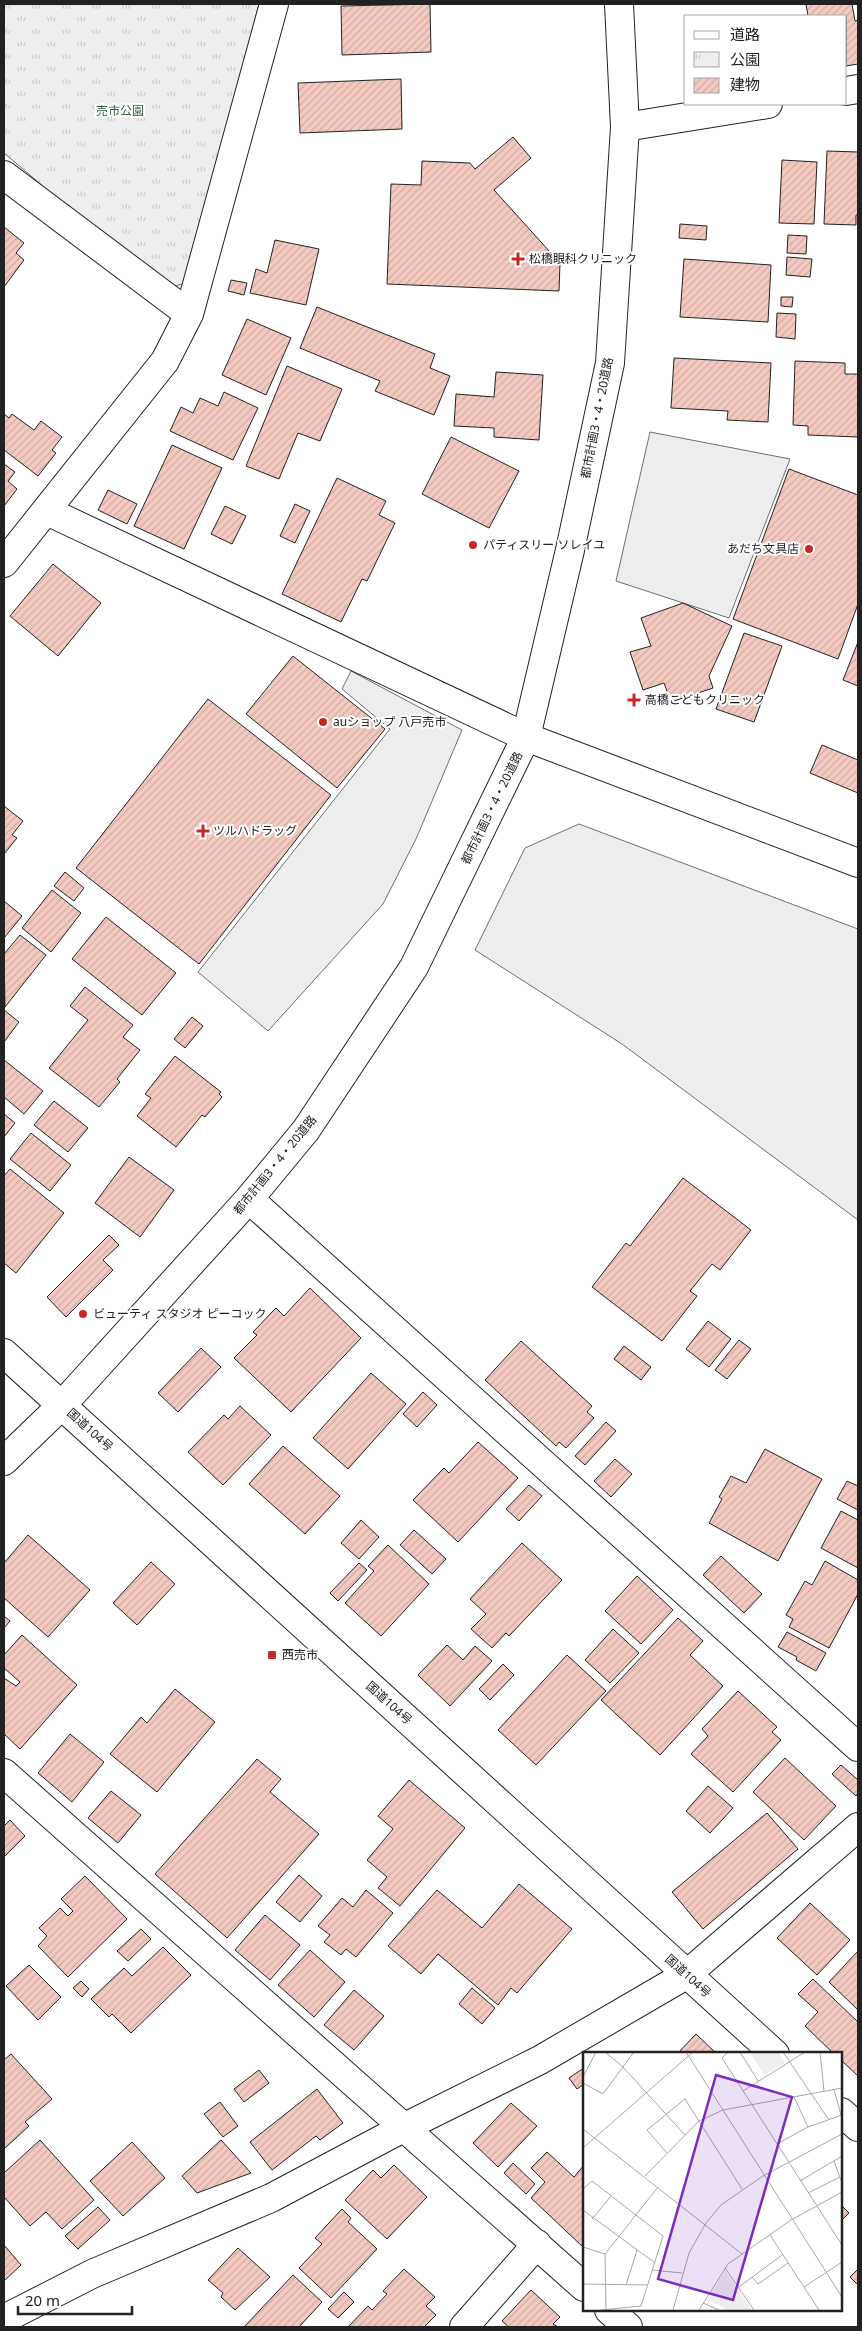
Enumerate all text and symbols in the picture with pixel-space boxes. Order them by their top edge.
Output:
legend [684,15,847,105]
text: 道路 [730,24,760,44]
text: 公園 [730,49,760,69]
text: 建物 [730,74,760,94]
park label: 売市公園 [96,102,144,119]
place label: 松橋眼科クリニック [529,250,637,267]
marker: 松橋眼科クリニック [511,252,525,266]
street label: 都市計画3・4・20道路 [576,356,617,480]
place label: パティスリー ソレイユ [483,536,605,553]
marker: パティスリー ソレイユ [467,539,479,551]
place label: あだち文具店 [727,540,799,557]
marker: あだち文具店 [803,543,815,555]
place label: 高橋こどもクリニック [645,691,765,708]
marker: 高橋こどもクリニック [627,693,641,707]
place label: auショップ 八戸売市 [333,713,446,730]
marker: auショップ 八戸売市 [317,716,329,728]
street label: 都市計画3・4・20道路 [457,749,526,867]
place label: ツルハドラッグ [213,822,297,839]
marker: ツルハドラッグ [197,825,209,837]
street label: 都市計画3・4・20道路 [229,1111,320,1218]
place label: ビューティ スタジオ ピーコック [93,1305,267,1322]
marker: ビューティ スタジオ ピーコック [77,1308,89,1320]
street label: 国道104号 [64,1404,117,1455]
place label: 西売市 [282,1646,318,1663]
marker: 西売市 [266,1649,278,1661]
street label: 国道104号 [363,1677,416,1728]
street label: 国道104号 [662,1950,715,2001]
inset map [583,2052,842,2311]
scale bar [18,2284,131,2316]
text: 20 m [25,2290,60,2310]

